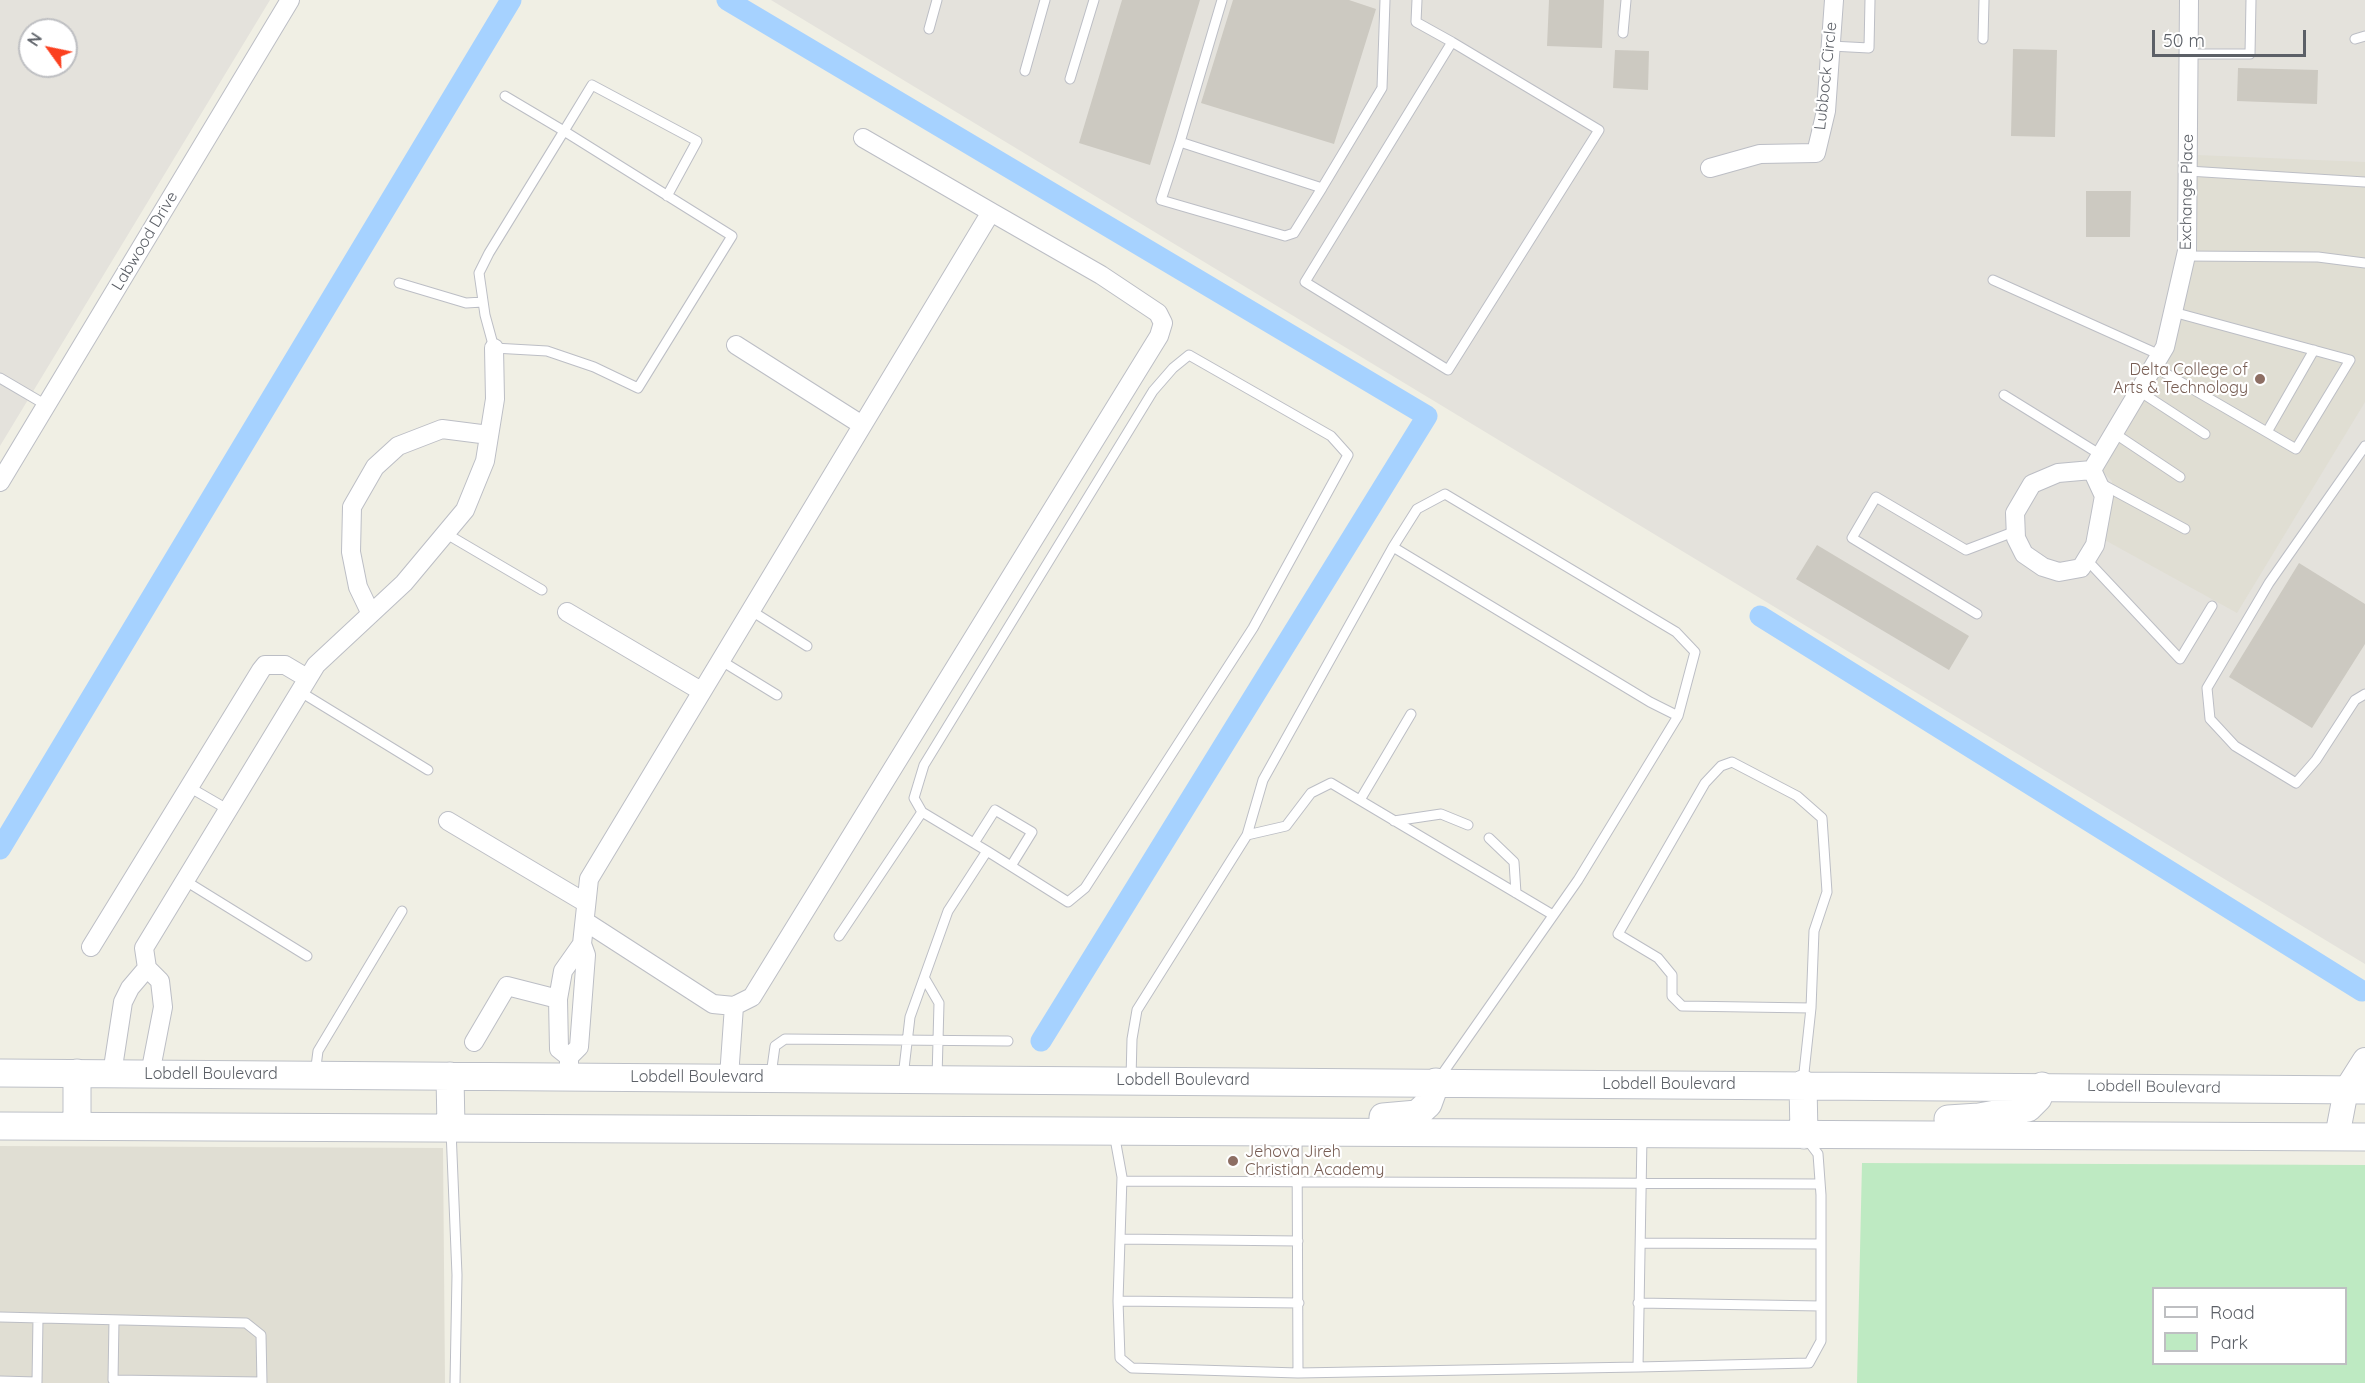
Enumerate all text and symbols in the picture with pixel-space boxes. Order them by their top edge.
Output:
north arrow [18,18,78,78]
scale bar [2155,18,2310,56]
street label: Lubbock Circle [1811,21,1841,131]
text: N [23,29,46,50]
text: 50 m [2163,29,2205,52]
street label: Exchange Place [2176,134,2198,250]
street label: Labwood Drive [108,188,182,294]
place label: Delta College of Arts & Technology [2113,360,2248,398]
marker: Delta College of Arts & Technology [2253,372,2267,386]
street label: Lobdell Boulevard [144,1064,278,1084]
street label: Lobdell Boulevard [630,1067,764,1087]
street label: Lobdell Boulevard [1116,1070,1250,1090]
street label: Lobdell Boulevard [1602,1074,1736,1094]
street label: Lobdell Boulevard [2087,1076,2221,1098]
place label: Jehova Jireh Christian Academy [1245,1142,1384,1180]
marker: Jehova Jireh Christian Academy [1226,1154,1240,1168]
legend [2152,1287,2347,1365]
text: Road [2210,1301,2255,1324]
text: Park [2210,1331,2248,1354]

